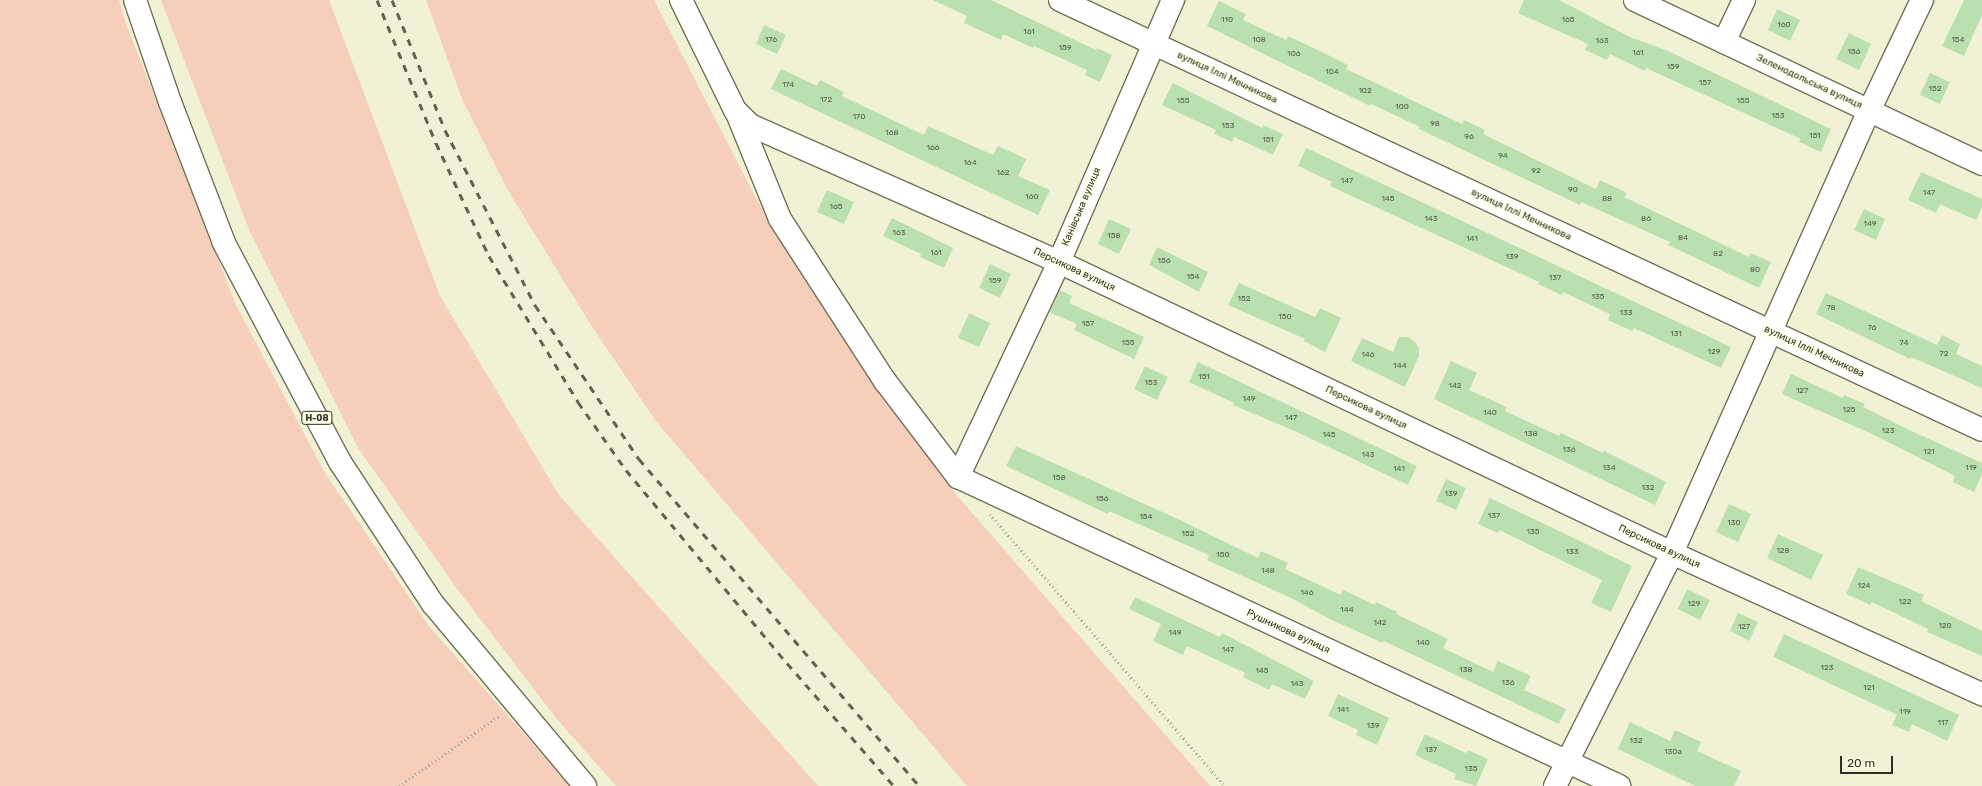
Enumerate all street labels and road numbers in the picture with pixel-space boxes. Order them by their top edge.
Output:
street label: вулиця Іллі Мечникова [1175,49,1279,107]
street label: Зеленодольська вулиця [1754,52,1864,112]
street label: Канівська вулиця [1060,166,1104,248]
street label: вулиця Іллі Мечникова [1469,186,1573,244]
street label: Персикова вулиця [1031,246,1117,294]
street label: вулиця Іллі Мечникова [1762,323,1866,381]
street label: Персикова вулиця [1323,384,1409,432]
road number: Н-08 [301,411,333,425]
street label: Персикова вулиця [1616,523,1702,571]
street label: Рушникова вулиця [1244,607,1332,657]

